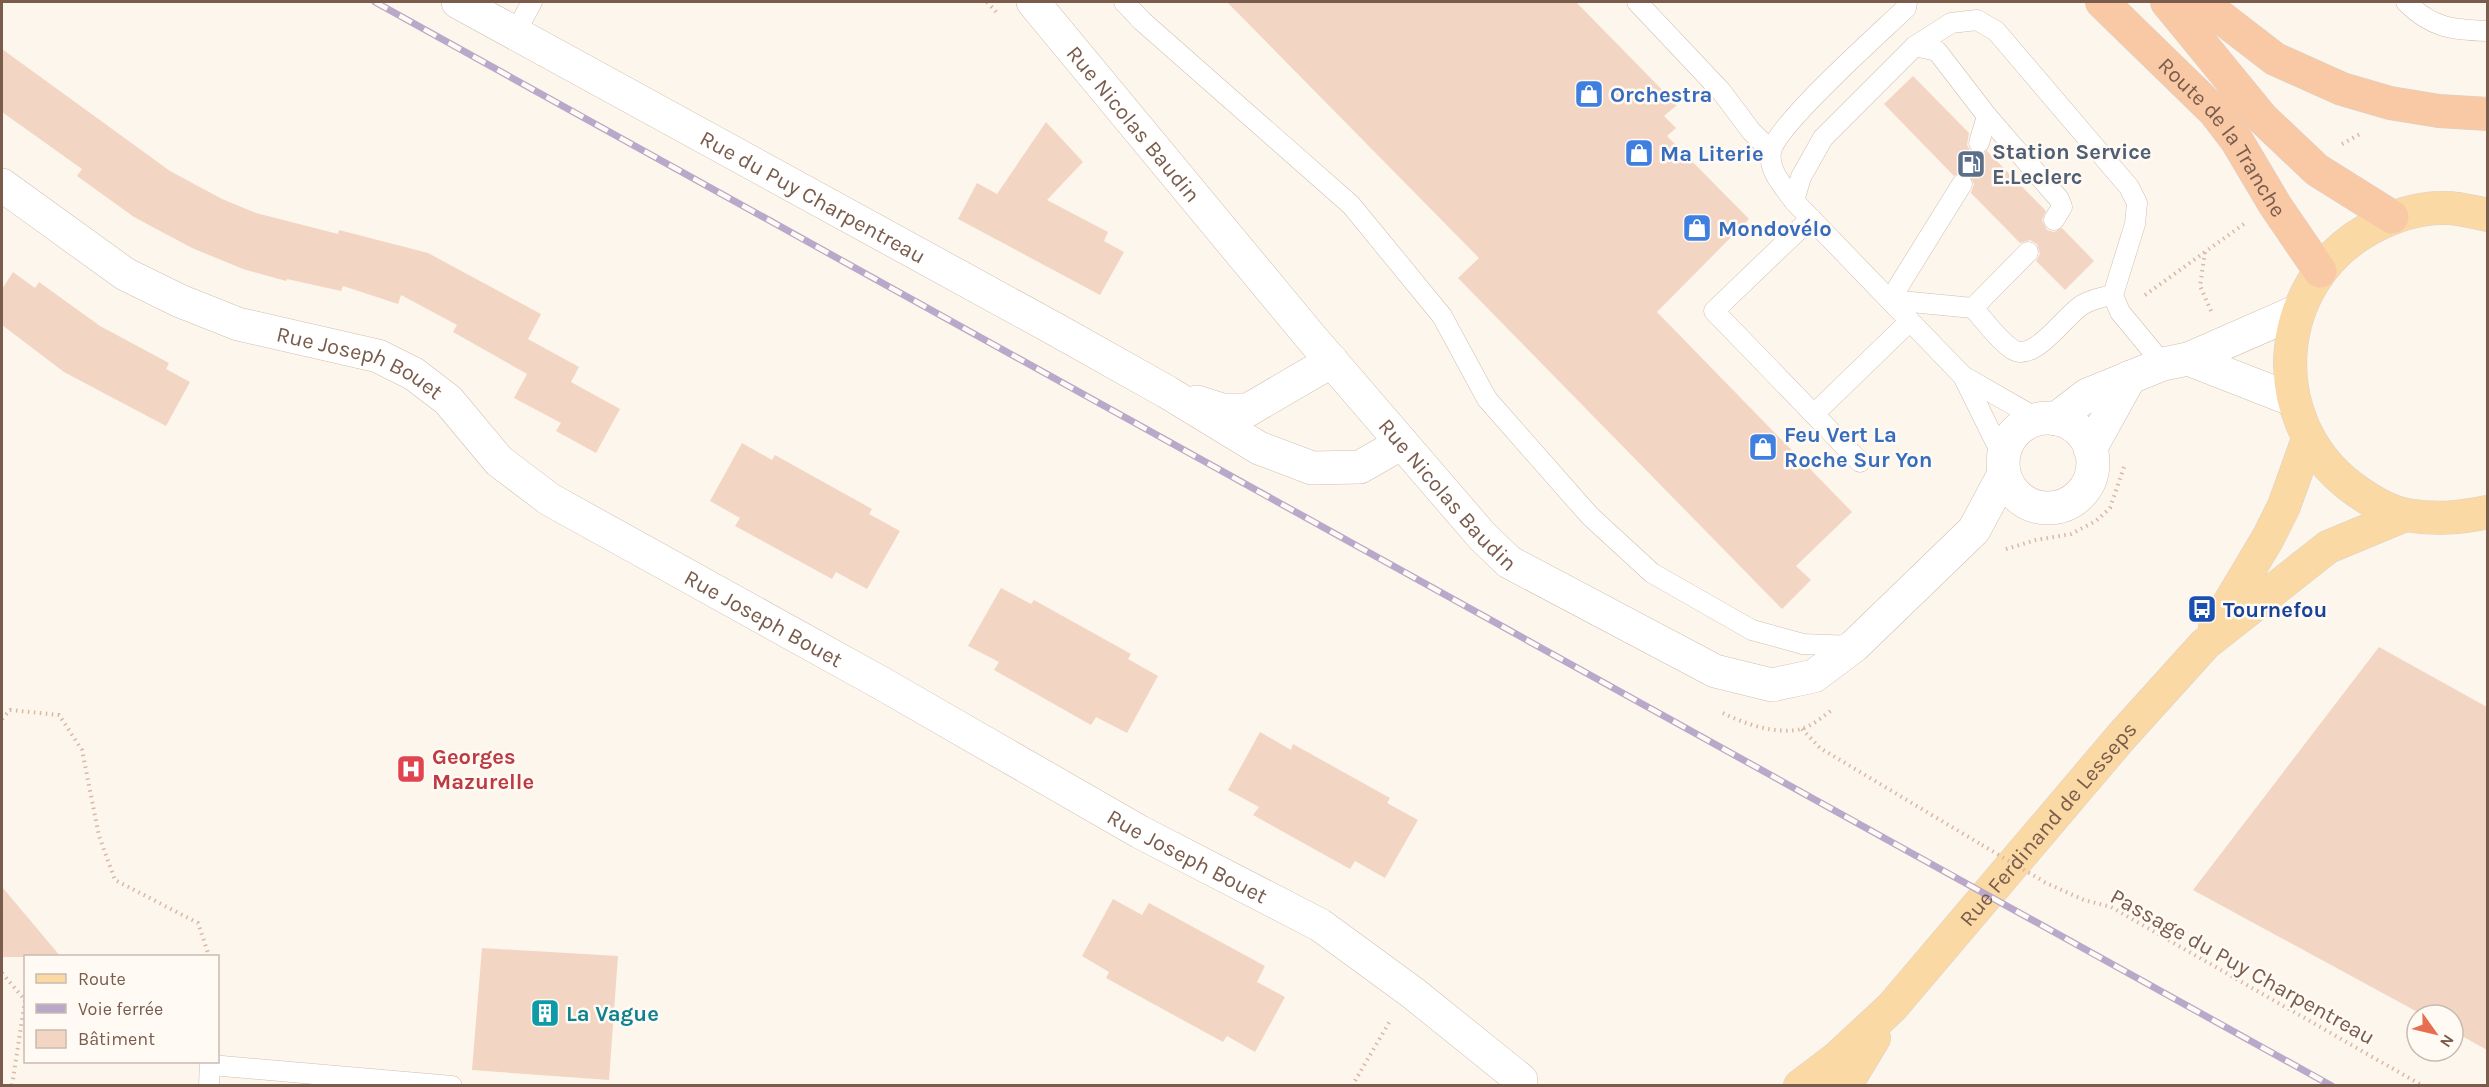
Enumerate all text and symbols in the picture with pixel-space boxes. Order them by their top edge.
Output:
street label: Rue Nicolas Baudin [1061,41,1205,208]
street label: Route de la Tranche [2153,52,2291,222]
shop icon: Orchestra [1573,78,1605,110]
place label: Orchestra [1610,82,1712,108]
street label: Rue du Puy Charpentreau [695,125,930,270]
shop icon: Ma Literie [1623,137,1655,169]
place label: Station Service E.Leclerc [1992,139,2151,190]
place label: Ma Literie [1660,141,1764,167]
fuel station icon: Station Service E.Leclerc [1955,148,1987,180]
shop icon: Mondovélo [1681,212,1713,244]
place label: Mondovélo [1718,216,1832,242]
street label: Rue Joseph Bouet [274,321,448,405]
street label: Rue Nicolas Baudin [1373,413,1522,577]
place label: Feu Vert La Roche Sur Yon [1784,422,1933,473]
shop icon: Feu Vert La Roche Sur Yon [1747,431,1779,463]
street label: Rue Joseph Bouet [679,565,847,673]
bus stop icon: Tournefou [2186,593,2218,625]
place label: Tournefou [2223,597,2327,623]
street label: Rue Ferdinand de Lesseps [1954,717,2143,932]
place label: Georges Mazurelle [432,744,534,795]
hospital icon: Georges Mazurelle [395,753,427,785]
street label: Rue Joseph Bouet [1102,804,1271,910]
street label: Passage du Puy Charpentreau [2106,883,2379,1051]
legend [24,955,219,1063]
text: Route [78,968,126,990]
building icon: La Vague [529,997,561,1029]
text: Voie ferrée [78,998,163,1020]
place label: La Vague [566,1001,659,1027]
north arrow [2405,1003,2465,1063]
text: Bâtiment [78,1028,155,1050]
text: N [2436,1031,2458,1051]

